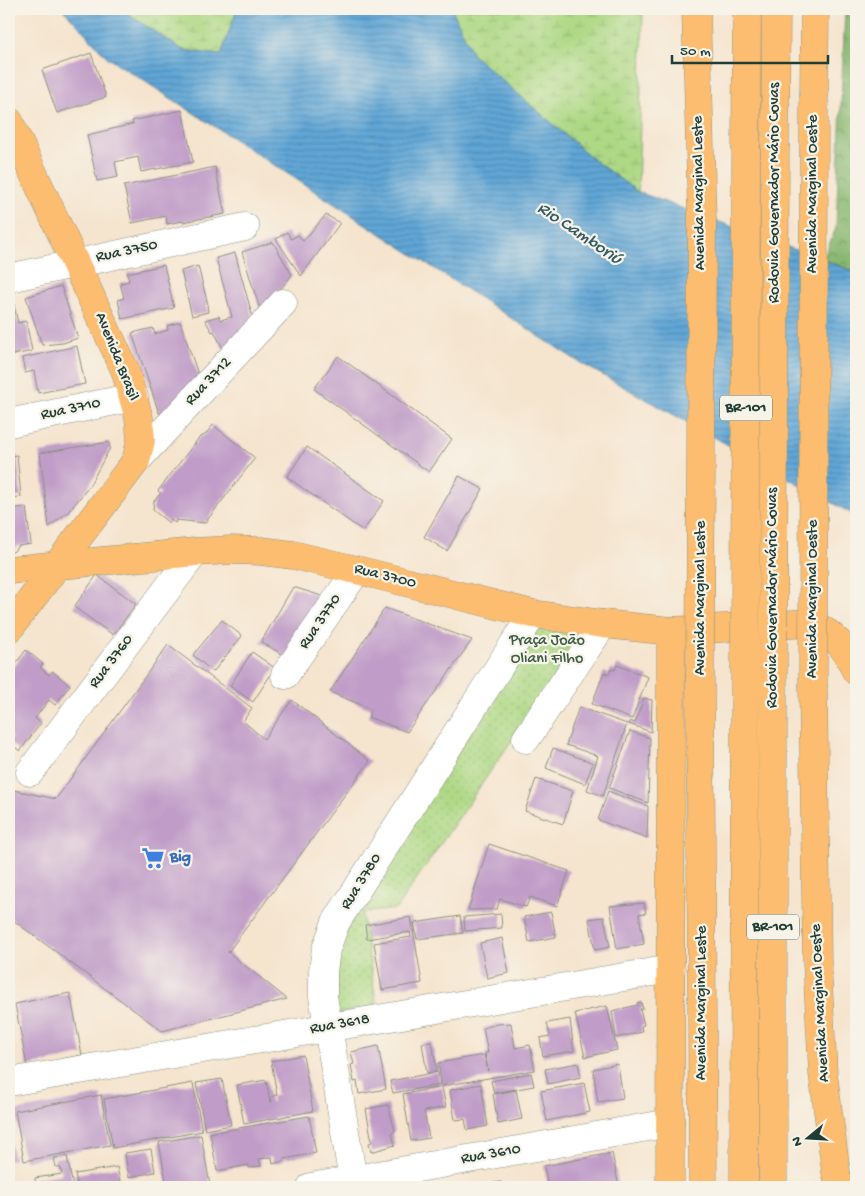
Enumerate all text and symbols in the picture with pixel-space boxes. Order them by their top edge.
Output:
scale bar [672,32,829,64]
text: 50 m [680,43,711,61]
street label: Rodovia Governador Mário Covas [766,82,785,303]
street label: Avenida Marginal Oeste [804,114,823,273]
street label: Avenida Marginal Leste [689,115,711,270]
water label: Rio Camboriú [533,198,626,271]
street label: Rua 3750 [94,236,160,268]
street label: Avenida Brasil [90,310,142,404]
street label: Rua 3712 [182,354,236,410]
street label: Rua 3710 [39,394,103,426]
road number: BR-101 [720,396,772,420]
street label: Rodovia Governador Mário Covas [764,487,783,708]
street label: Avenida Marginal Oeste [804,519,823,678]
street label: Avenida Marginal Leste [692,520,711,675]
street label: Rua 3700 [352,560,418,594]
street label: Rua 3770 [296,591,346,653]
street label: Rua 3760 [86,631,138,693]
park label: Praça João Oliani Filho [508,632,585,669]
supermarket icon: Big [140,845,166,871]
place label: Big [169,849,191,868]
street label: Rua 3780 [337,850,387,914]
road number: BR-101 [747,914,799,940]
street label: Avenida Marginal Oeste [807,923,835,1083]
street label: Avenida Marginal Leste [693,925,712,1080]
street label: Rua 3618 [309,1010,372,1040]
north arrow [782,1114,832,1164]
text: N [789,1134,808,1148]
street label: Rua 3610 [460,1140,522,1170]

